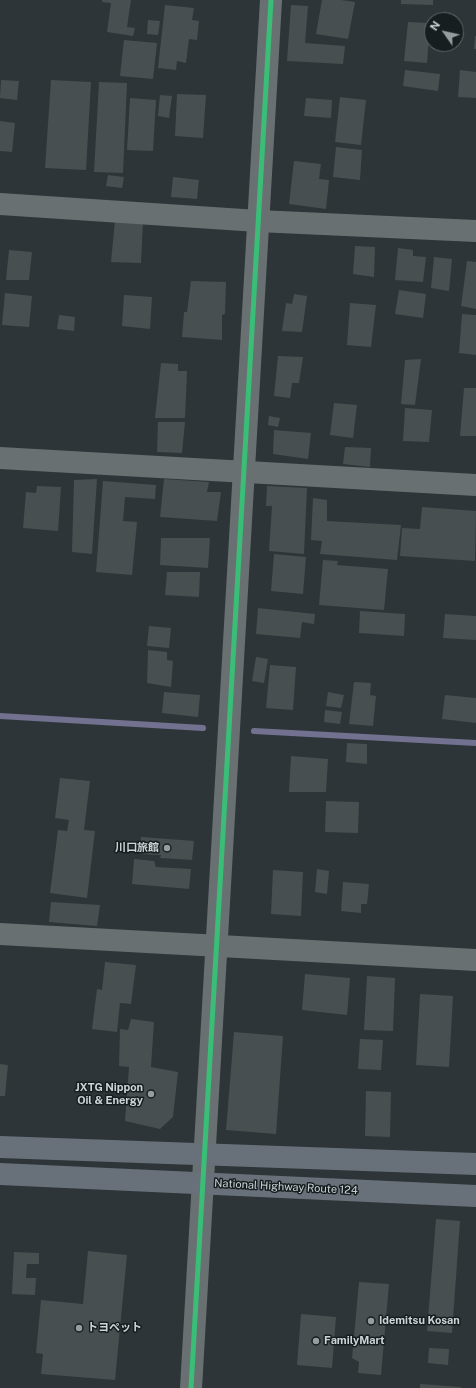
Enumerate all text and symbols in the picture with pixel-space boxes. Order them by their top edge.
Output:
north arrow [424,12,464,52]
text: N [427,19,442,33]
place label: 川口旅館 [115,841,159,855]
marker: 川口旅館 [162,843,172,853]
place label: JXTG Nippon Oil & Energy [75,1081,143,1107]
marker: JXTG Nippon Oil & Energy [146,1089,156,1099]
street label: National Highway Route 124 [214,1177,358,1197]
place label: Idemitsu Kosan [379,1314,460,1328]
marker: Idemitsu Kosan [366,1316,376,1326]
place label: トヨペット [87,1321,142,1335]
marker: トヨペット [74,1323,84,1333]
place label: FamilyMart [324,1334,385,1348]
marker: FamilyMart [311,1336,321,1346]

